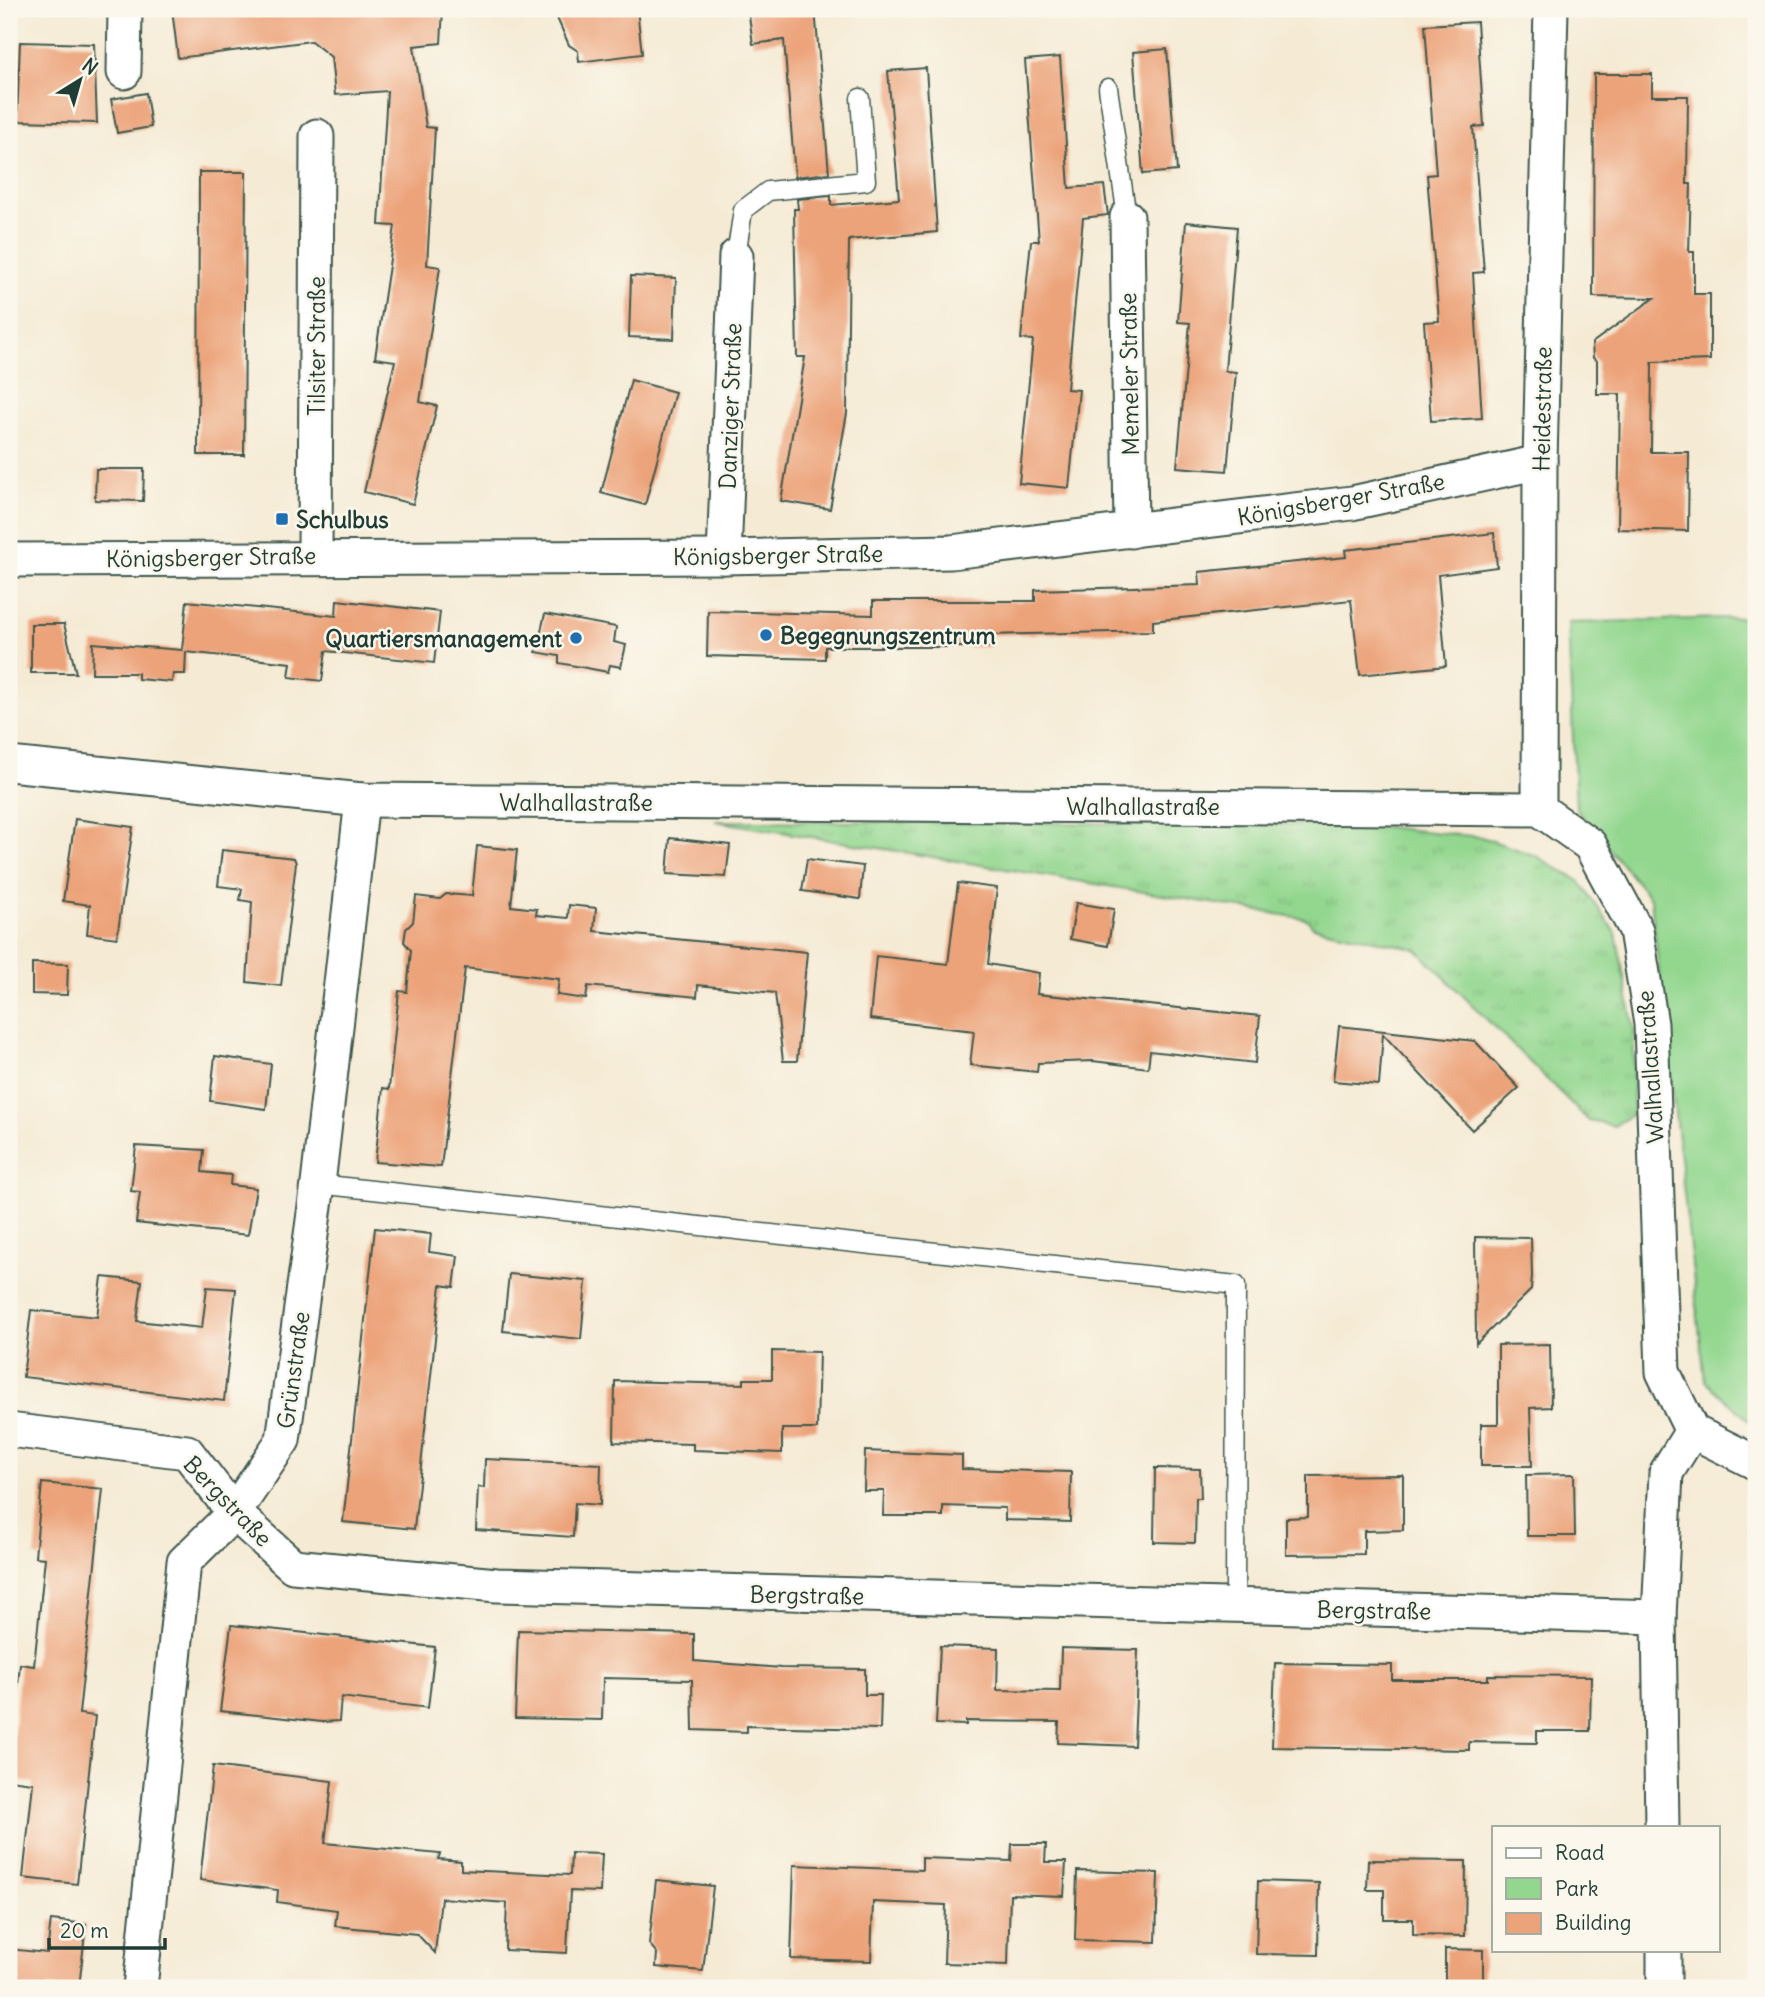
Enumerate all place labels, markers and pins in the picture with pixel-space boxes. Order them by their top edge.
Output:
place label: Schulbus [296,505,389,534]
marker: Schulbus [274,511,290,527]
place label: Begegnungszentrum [780,621,996,650]
place label: Quartiersmanagement [325,624,562,653]
marker: Begegnungszentrum [758,627,774,643]
marker: Quartiersmanagement [568,630,584,646]

